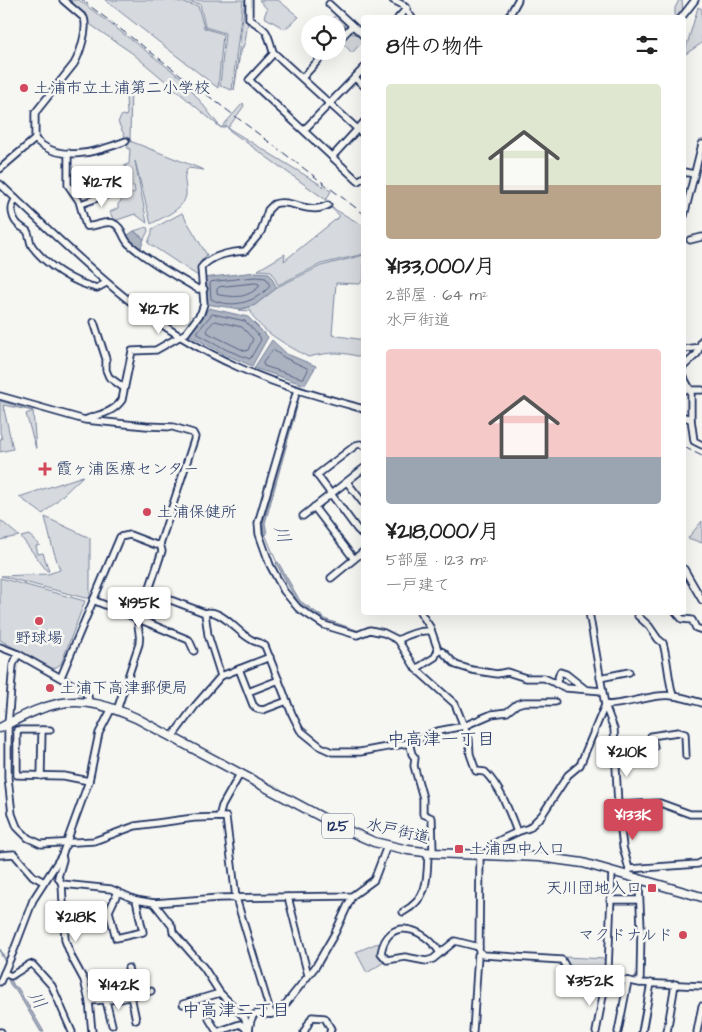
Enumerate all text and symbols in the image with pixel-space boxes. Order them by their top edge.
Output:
map controls [301,15,346,60]
button: locate [301,15,346,60]
icon: filters [633,31,661,59]
text: 8件の物件 [386,32,484,61]
place label: 土浦市立土浦第二小学校 [34,77,210,99]
marker: 土浦市立土浦第二小学校 [18,82,30,94]
icon: home [479,117,569,207]
pin: ¥127K [67,166,137,208]
text: ¥127K [82,171,122,193]
text: ¥133,000/月 [386,252,495,281]
text: 2部屋 · 64 m² [386,284,488,306]
pin: ¥127K [124,292,194,335]
text: ¥127K [139,298,179,320]
text: 水戸街道 [386,309,450,331]
icon: home [479,382,569,472]
place label: 霞ヶ浦医療センター [56,458,199,480]
marker: 霞ヶ浦医療センター [38,462,52,476]
place label: 土浦保健所 [157,501,237,523]
marker: 土浦保健所 [141,506,153,518]
text: ¥218,000/月 [386,517,500,546]
water label: 川 [267,522,297,546]
text: 5部屋 · 123 m² [386,549,489,571]
text: 一戸建て [386,574,450,596]
pin: ¥195K [104,586,174,629]
text: ¥195K [119,592,159,614]
marker: 野球場 [33,615,45,627]
place label: 野球場 [15,627,63,649]
place label: 土浦下高津郵便局 [60,677,188,699]
marker: 土浦下高津郵便局 [44,682,56,694]
district label: 中高津一丁目 [387,727,495,752]
pin: ¥210K [592,736,662,778]
text: ¥210K [607,741,647,763]
pin: ¥133K [598,798,668,841]
text: ¥133K [615,804,651,826]
street label: 水戸街道 [364,813,432,849]
road number: 125 [322,814,354,838]
place label: 土浦四中入口 [469,838,565,860]
marker: 土浦四中入口 [453,843,465,855]
place label: 天川団地入口 [546,877,642,899]
marker: 天川団地入口 [646,882,658,894]
pin: ¥218K [41,900,111,943]
text: ¥218K [56,906,96,928]
place label: マクドナルド [578,924,673,946]
marker: マクドナルド [677,929,689,941]
pin: ¥352K [555,964,625,1007]
pin: ¥142K [84,968,154,1011]
text: ¥352K [567,970,613,992]
text: ¥142K [99,974,139,996]
water label: 川 [22,986,52,1014]
district label: 中高津二丁目 [182,998,290,1023]

